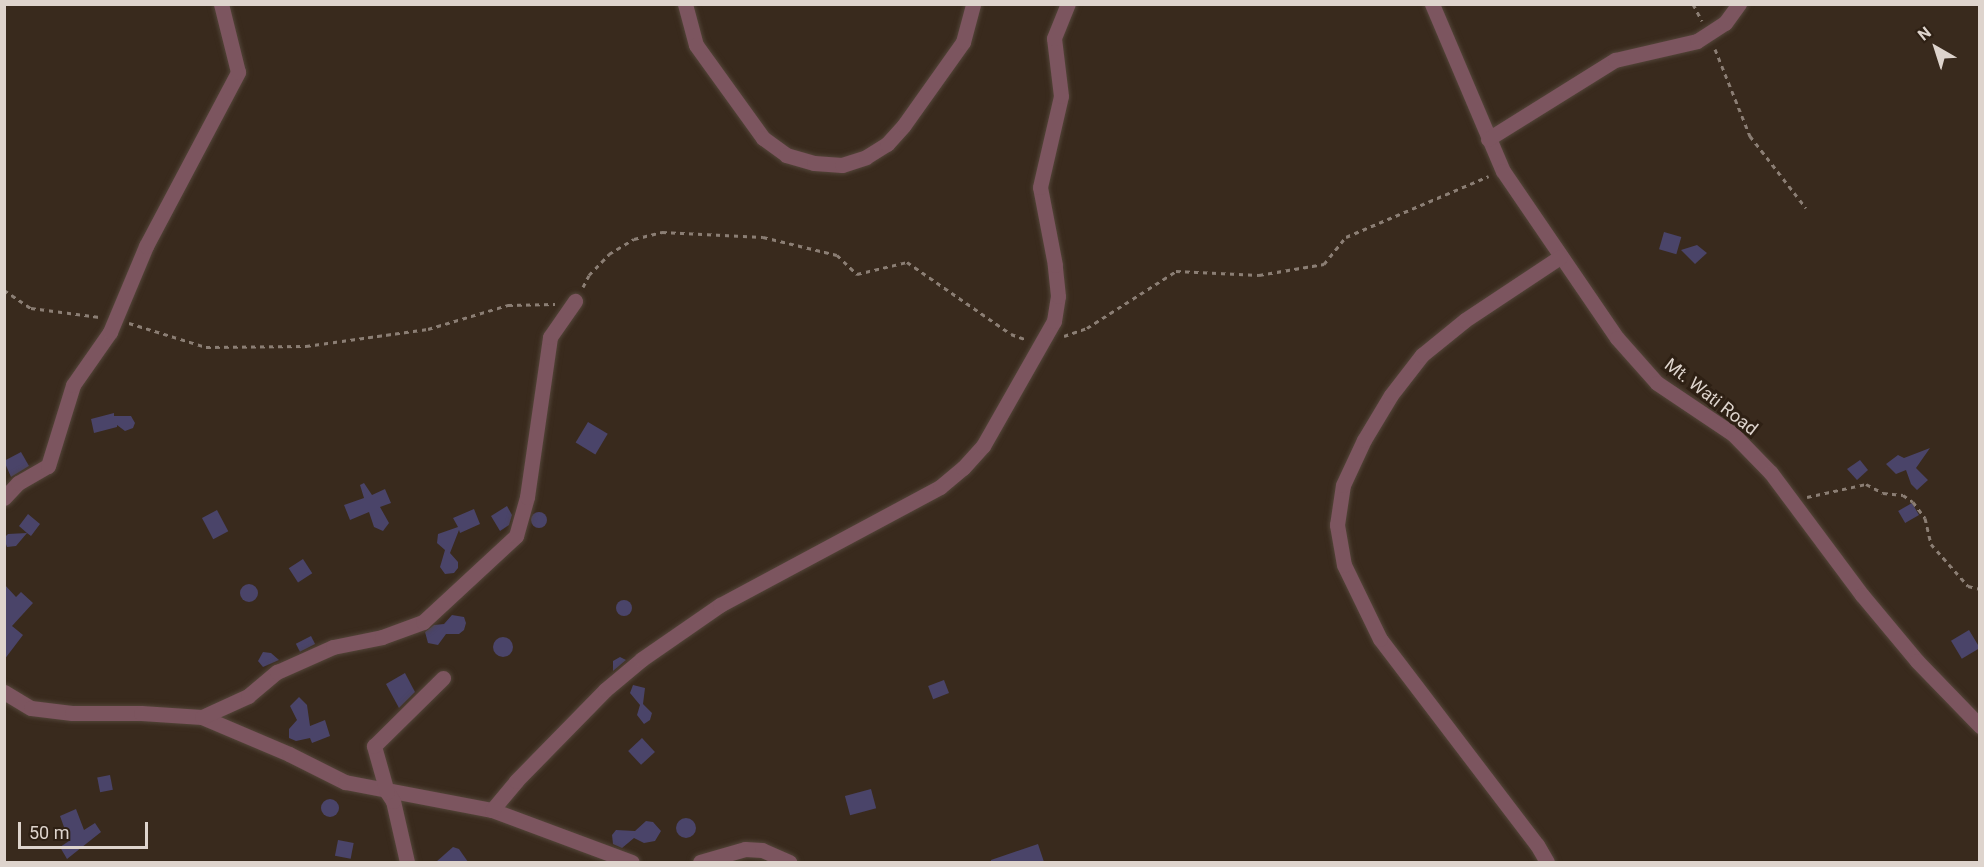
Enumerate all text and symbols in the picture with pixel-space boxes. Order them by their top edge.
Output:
north arrow [1906,18,1966,78]
text: N [1914,23,1935,45]
street label: Mt. Wati Road [1660,354,1762,440]
scale bar [21,810,152,848]
text: 50 m [29,822,69,843]

